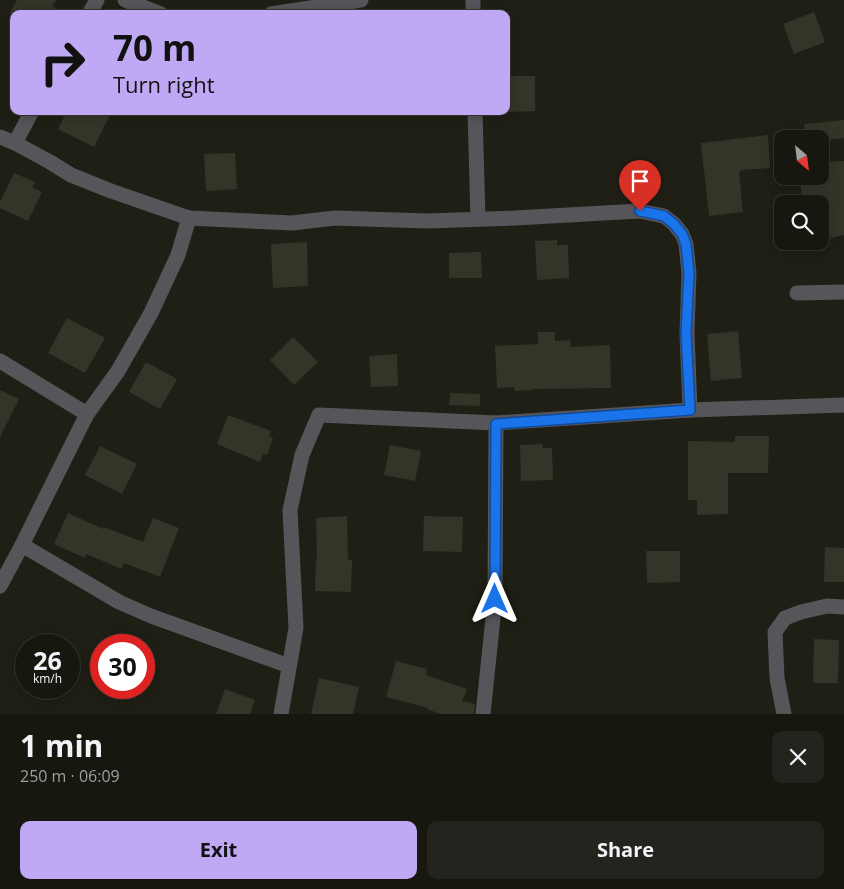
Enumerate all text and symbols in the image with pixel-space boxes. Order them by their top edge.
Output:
text: 70 m [113,24,196,71]
icon: right [30,30,95,95]
text: Turn right [113,69,215,99]
north arrow [774,130,829,185]
map controls [774,130,829,250]
pin [619,160,661,211]
icon: arrive [626,167,654,195]
button: search [774,195,829,250]
position arrow [468,572,520,624]
speed limit sign: 30 [90,634,155,699]
text: 26 [33,643,62,677]
text: km/h [33,670,62,687]
text: 1 min [20,725,103,766]
button: close [772,731,824,783]
text: 250 m · 06:09 [20,765,120,787]
button: Exit [20,821,417,879]
button: Share [427,821,824,879]

